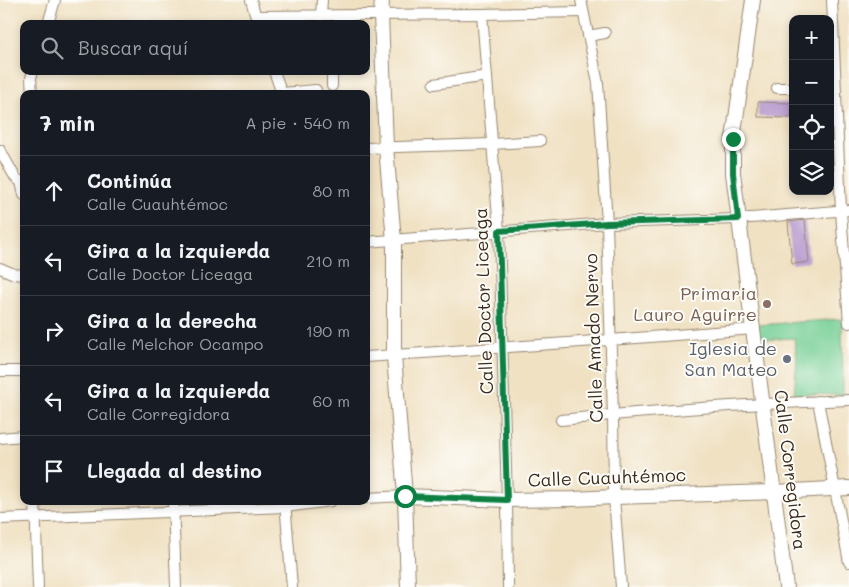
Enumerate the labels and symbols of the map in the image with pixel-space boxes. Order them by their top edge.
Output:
route end [722,128,745,151]
street label: Calle Doctor Liceaga [468,207,498,395]
street label: Calle Amado Nervo [578,253,608,423]
place label: Primaria Lauro Aguirre [634,281,757,326]
marker: Primaria Lauro Aguirre [761,298,773,310]
place label: Iglesia de San Mateo [685,336,777,381]
marker: Iglesia de San Mateo [781,353,793,365]
street label: Calle Corregidora [769,389,813,551]
street label: Calle Cuauhtémoc [527,462,687,492]
route start [394,485,417,508]

